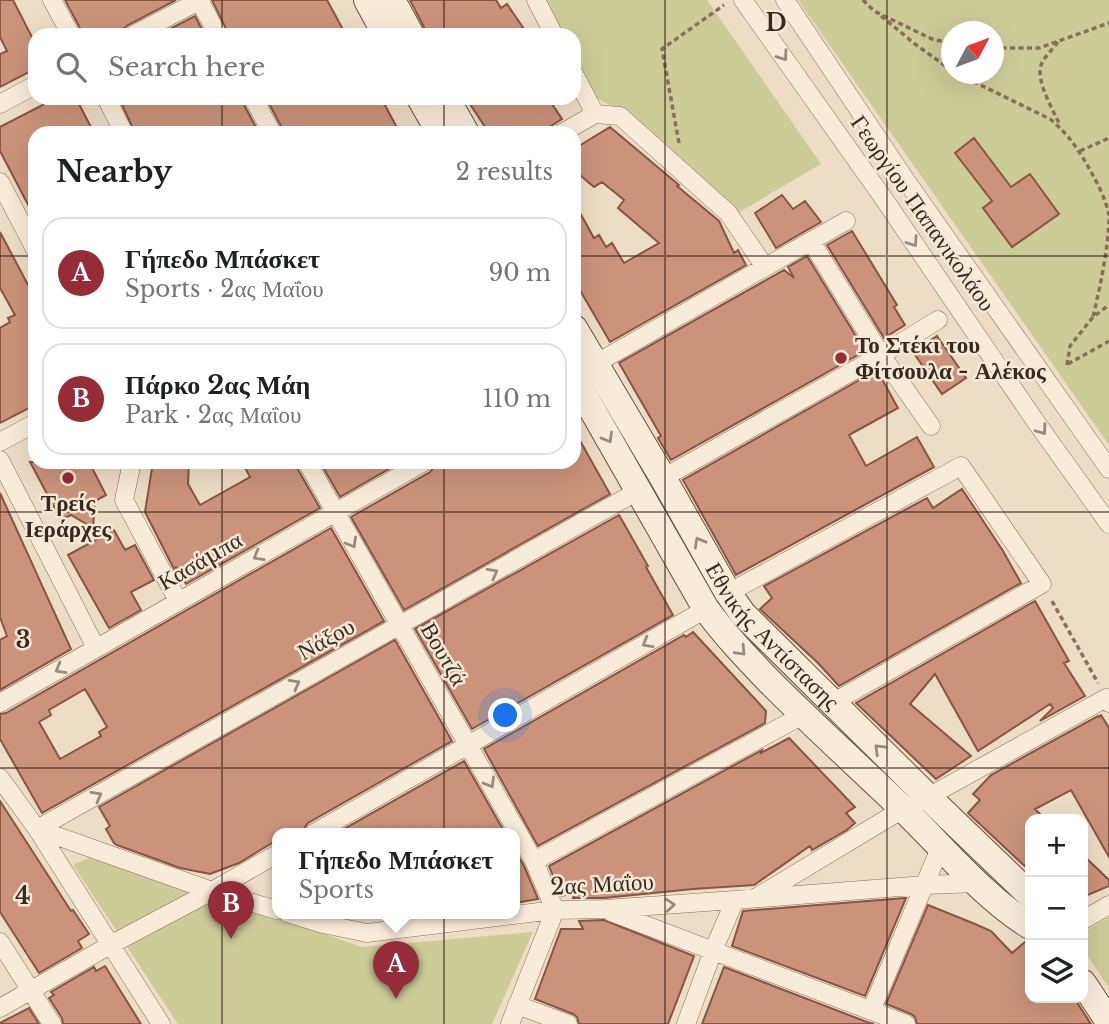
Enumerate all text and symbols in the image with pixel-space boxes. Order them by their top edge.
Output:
text: D [765,9,787,37]
north arrow [941,21,1004,84]
search box [28,28,581,105]
icon: search [52,48,90,86]
one-way arrow [775,48,787,61]
text: Search here [108,51,265,83]
street label: Γεωργίου Παπανικολάου [845,110,1001,316]
text: Nearby [56,153,172,190]
text: 2 results [456,158,553,186]
one-way arrow [905,234,917,247]
text: Γήπεδο Μπάσκετ [125,243,320,275]
text: A [72,259,90,287]
text: 90 m [489,259,551,287]
text: Sports · 2ας Μαΐου [125,275,324,303]
place label: Το Στέκι του Φίτσουλα - Αλέκος [855,331,1046,385]
marker: Το Στέκι του Φίτσουλα - Αλέκος [833,350,849,366]
text: Πάρκο 2ας Μάη [125,369,310,401]
text: B [72,385,90,413]
text: 110 m [483,385,551,413]
text: Park · 2ας Μαΐου [125,401,301,429]
one-way arrow [1033,422,1046,435]
one-way arrow [600,430,613,443]
marker: Τρείς Ιεράρχες [60,470,76,486]
place label: Τρείς Ιεράρχες [25,489,111,543]
street label: Κασάμπα [153,526,247,596]
one-way arrow [344,535,357,548]
one-way arrow [694,536,707,549]
one-way arrow [252,548,265,561]
street label: Εθνικής Αντίστασης [700,557,845,716]
one-way arrow [486,568,499,581]
street label: Νάξου [293,612,359,666]
street label: Βουτζά [415,617,473,691]
text: 3 [16,626,30,654]
one-way arrow [641,635,654,648]
one-way arrow [732,643,745,656]
one-way arrow [55,661,67,674]
one-way arrow [288,679,300,692]
your location [488,698,522,732]
one-way arrow [875,745,887,757]
one-way arrow [482,775,495,788]
one-way arrow [89,791,102,804]
map controls [1025,814,1088,1003]
button: + [1025,814,1088,877]
popup [272,828,520,919]
text: Γήπεδο Μπάσκετ [298,844,494,876]
street label: 2ας Μαΐου [550,867,654,901]
text: Sports [298,876,374,904]
button: − [1025,877,1088,940]
pin: B [208,881,254,939]
text: 4 [15,882,31,910]
one-way arrow [665,898,676,913]
button: layers [1025,940,1088,1003]
pin: A [373,941,419,999]

